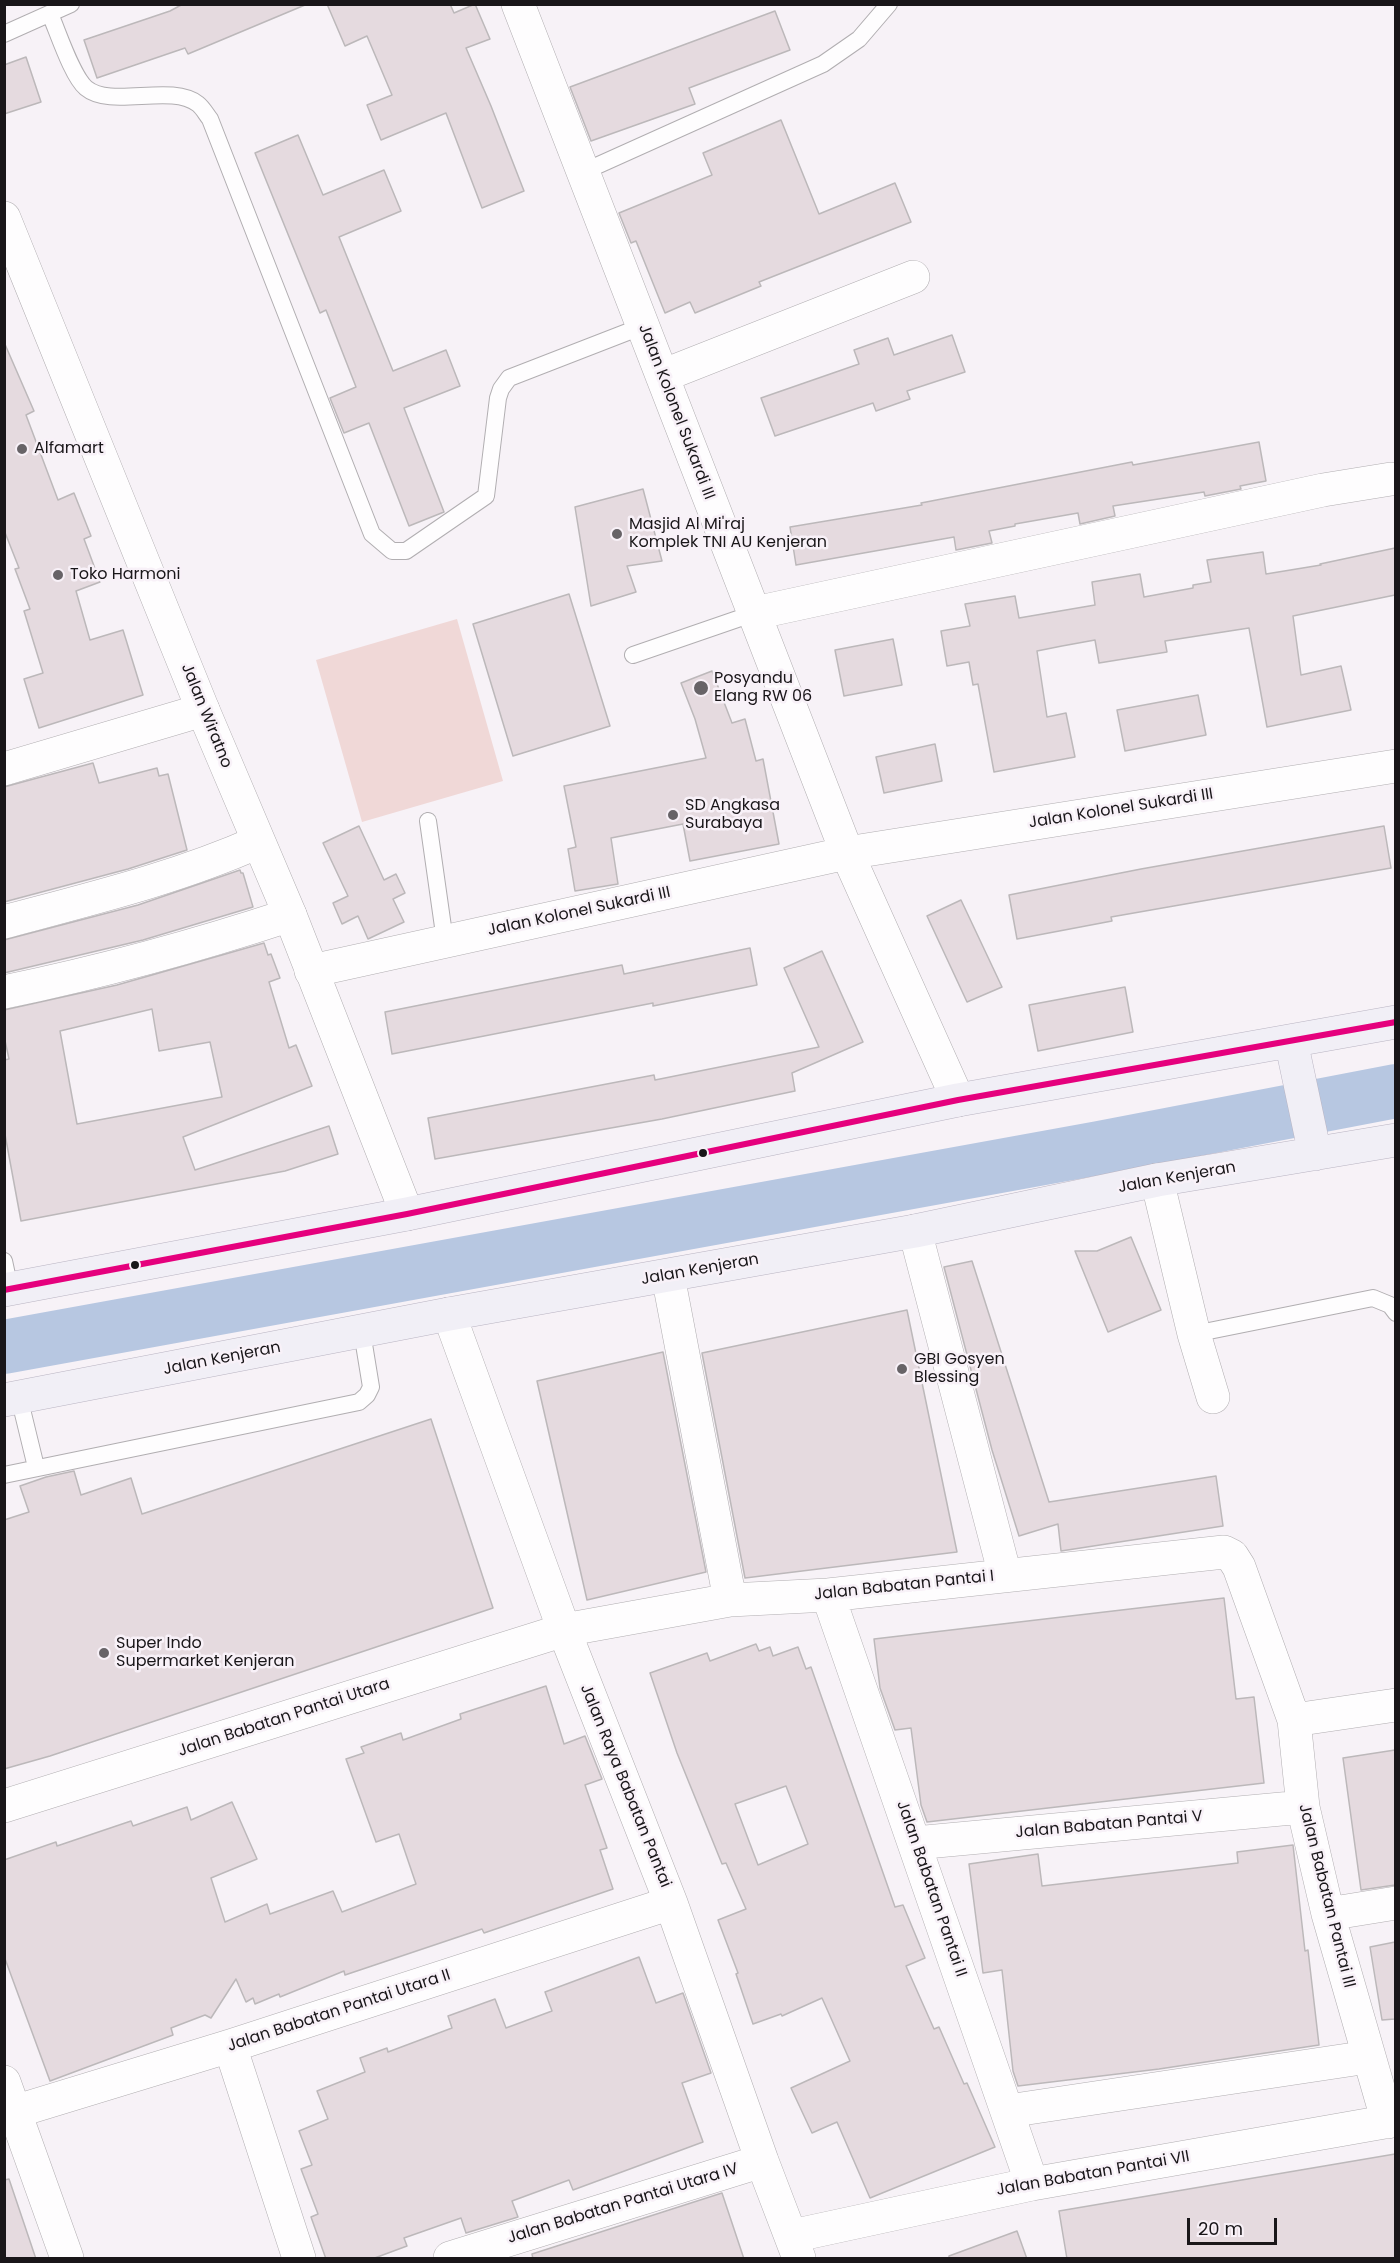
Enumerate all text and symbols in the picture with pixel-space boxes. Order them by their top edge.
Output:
street label: Jalan Kolonel Sukardi III [634,322,718,502]
place label: Alfamart [34,439,104,459]
marker: Alfamart [15,442,29,456]
place label: Masjid Al Mi'raj Komplek TNI AU Kenjeran [629,515,827,553]
marker: Masjid Al Mi'raj Komplek TNI AU Kenjeran [610,527,624,541]
place label: Toko Harmoni [70,565,180,585]
marker: Toko Harmoni [51,568,65,582]
street label: Jalan Wiratno [176,661,236,771]
place label: Posyandu Elang RW 06 [714,669,812,707]
marker: Posyandu Elang RW 06 [692,679,710,697]
street label: Jalan Kolonel Sukardi III [1027,785,1215,833]
place label: SD Angkasa Surabaya [685,796,780,834]
marker: SD Angkasa Surabaya [666,808,680,822]
street label: Jalan Kolonel Sukardi III [486,883,672,941]
unlabelled marker [697,1147,709,1159]
street label: Jalan Kenjeran [1117,1158,1237,1198]
street label: Jalan Kenjeran [640,1250,760,1290]
unlabelled marker [129,1259,141,1271]
street label: Jalan Kenjeran [162,1338,282,1380]
place label: GBI Gosyen Blessing [914,1350,1005,1388]
marker: GBI Gosyen Blessing [895,1362,909,1376]
street label: Jalan Babatan Pantai I [813,1567,995,1605]
place label: Super Indo Supermarket Kenjeran [116,1634,295,1672]
marker: Super Indo Supermarket Kenjeran [97,1646,111,1660]
street label: Jalan Babatan Pantai Utara [176,1675,392,1761]
street label: Jalan Raya Babatan Pantai [575,1682,675,1890]
street label: Jalan Babatan Pantai II [892,1798,970,1980]
street label: Jalan Babatan Pantai Ill [1294,1802,1358,1990]
street label: Jalan Babatan Pantai V [1015,1807,1203,1843]
street label: Jalan Babatan Pantai Utara II [225,1966,453,2056]
street label: Jalan Babatan Pantai VII [995,2148,1191,2200]
street label: Jalan Babatan Pantai Utara IV [505,2160,741,2248]
scale bar [1190,2206,1280,2244]
text: 20 m [1198,2216,1243,2241]

